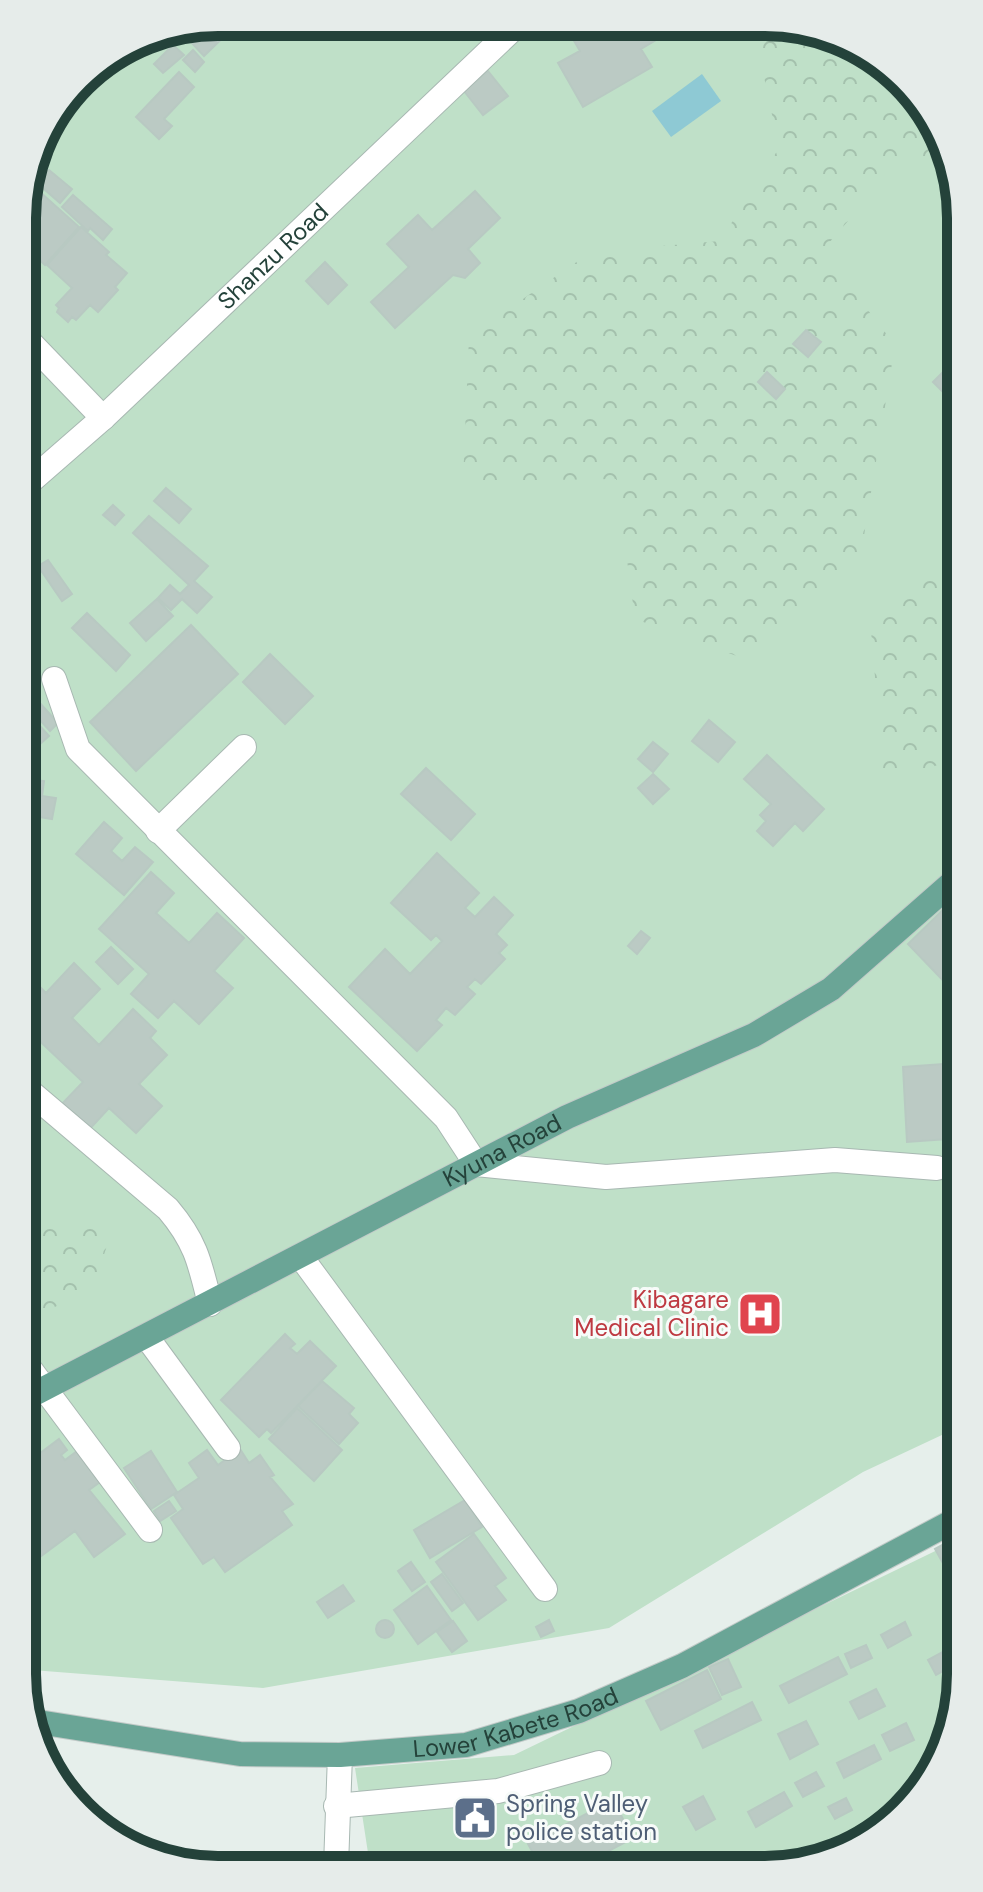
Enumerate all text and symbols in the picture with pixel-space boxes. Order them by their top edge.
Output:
street label: Shanzu Road [211,196,335,316]
street label: Kyuna Road [437,1107,566,1194]
place label: Kibagare Medical Clinic [574,1284,729,1343]
hospital icon: Kibagare Medical Clinic [736,1290,784,1338]
street label: Lower Kabete Road [412,1680,623,1764]
place label: Spring Valley police station [506,1788,657,1847]
public building icon: Spring Valley police station [451,1794,499,1842]

